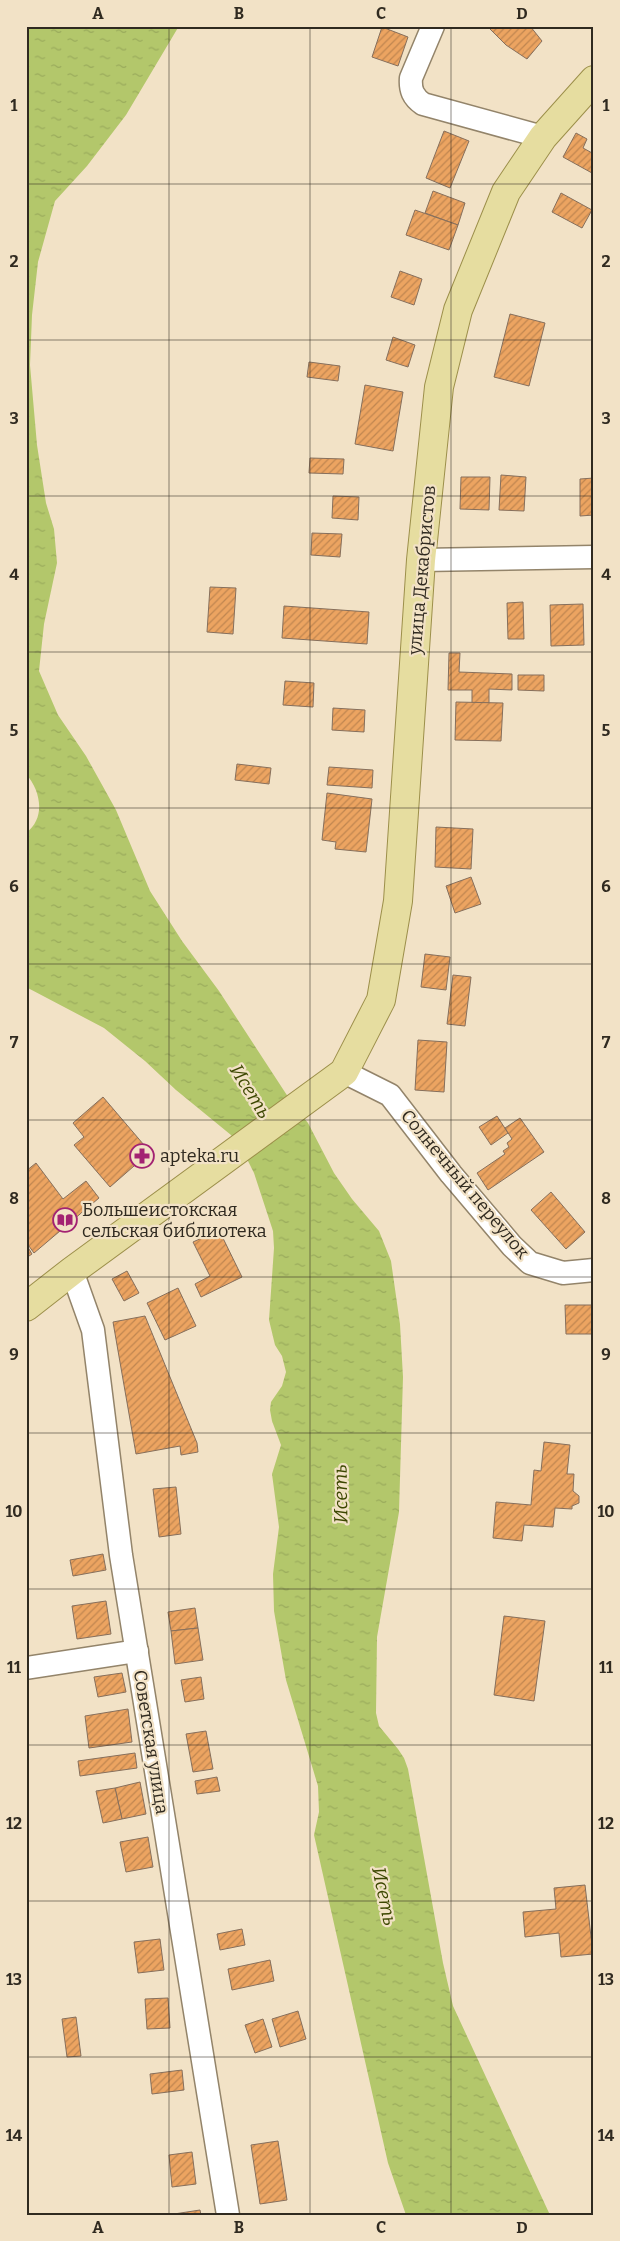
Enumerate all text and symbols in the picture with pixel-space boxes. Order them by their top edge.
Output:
text: A [92,4,104,23]
text: B [234,4,244,23]
text: C [376,4,386,23]
text: D [516,4,528,23]
text: 1 [11,96,18,115]
text: 1 [603,96,610,115]
text: 2 [9,252,19,271]
text: 2 [601,252,611,271]
text: 3 [9,409,19,428]
text: 3 [601,409,611,428]
street label: улица Декабристов [404,484,440,657]
text: 4 [9,565,19,584]
text: 4 [601,565,611,584]
text: 5 [10,721,19,740]
text: 5 [602,721,611,740]
text: 6 [9,877,19,896]
text: 6 [601,877,611,896]
text: 7 [10,1033,19,1052]
text: 7 [602,1033,611,1052]
water label: Исеть [225,1060,276,1123]
street label: Солнечный переулок [396,1105,534,1263]
pharmacy icon: apteka.ru [129,1143,155,1169]
place label: apteka.ru [160,1145,239,1167]
text: 8 [9,1189,19,1208]
text: 8 [601,1189,611,1208]
place label: Большеистокская сельская библиотека [82,1199,267,1242]
library icon: Большеистокская сельская библиотека [52,1207,78,1233]
text: 9 [9,1345,19,1364]
text: 9 [601,1345,611,1364]
water label: Исеть [328,1464,353,1524]
text: 10 [5,1502,23,1521]
text: 10 [597,1502,615,1521]
text: 11 [7,1658,21,1677]
text: 11 [599,1658,613,1677]
street label: Советская улица [129,1668,173,1816]
text: 12 [6,1814,22,1833]
text: 12 [598,1814,614,1833]
water label: Исеть [367,1865,402,1928]
text: 13 [6,1970,22,1989]
text: 13 [598,1970,614,1989]
text: 14 [6,2126,23,2145]
text: 14 [598,2126,615,2145]
text: A [92,2218,104,2237]
text: B [234,2218,244,2237]
text: C [376,2218,386,2237]
text: D [516,2218,528,2237]

